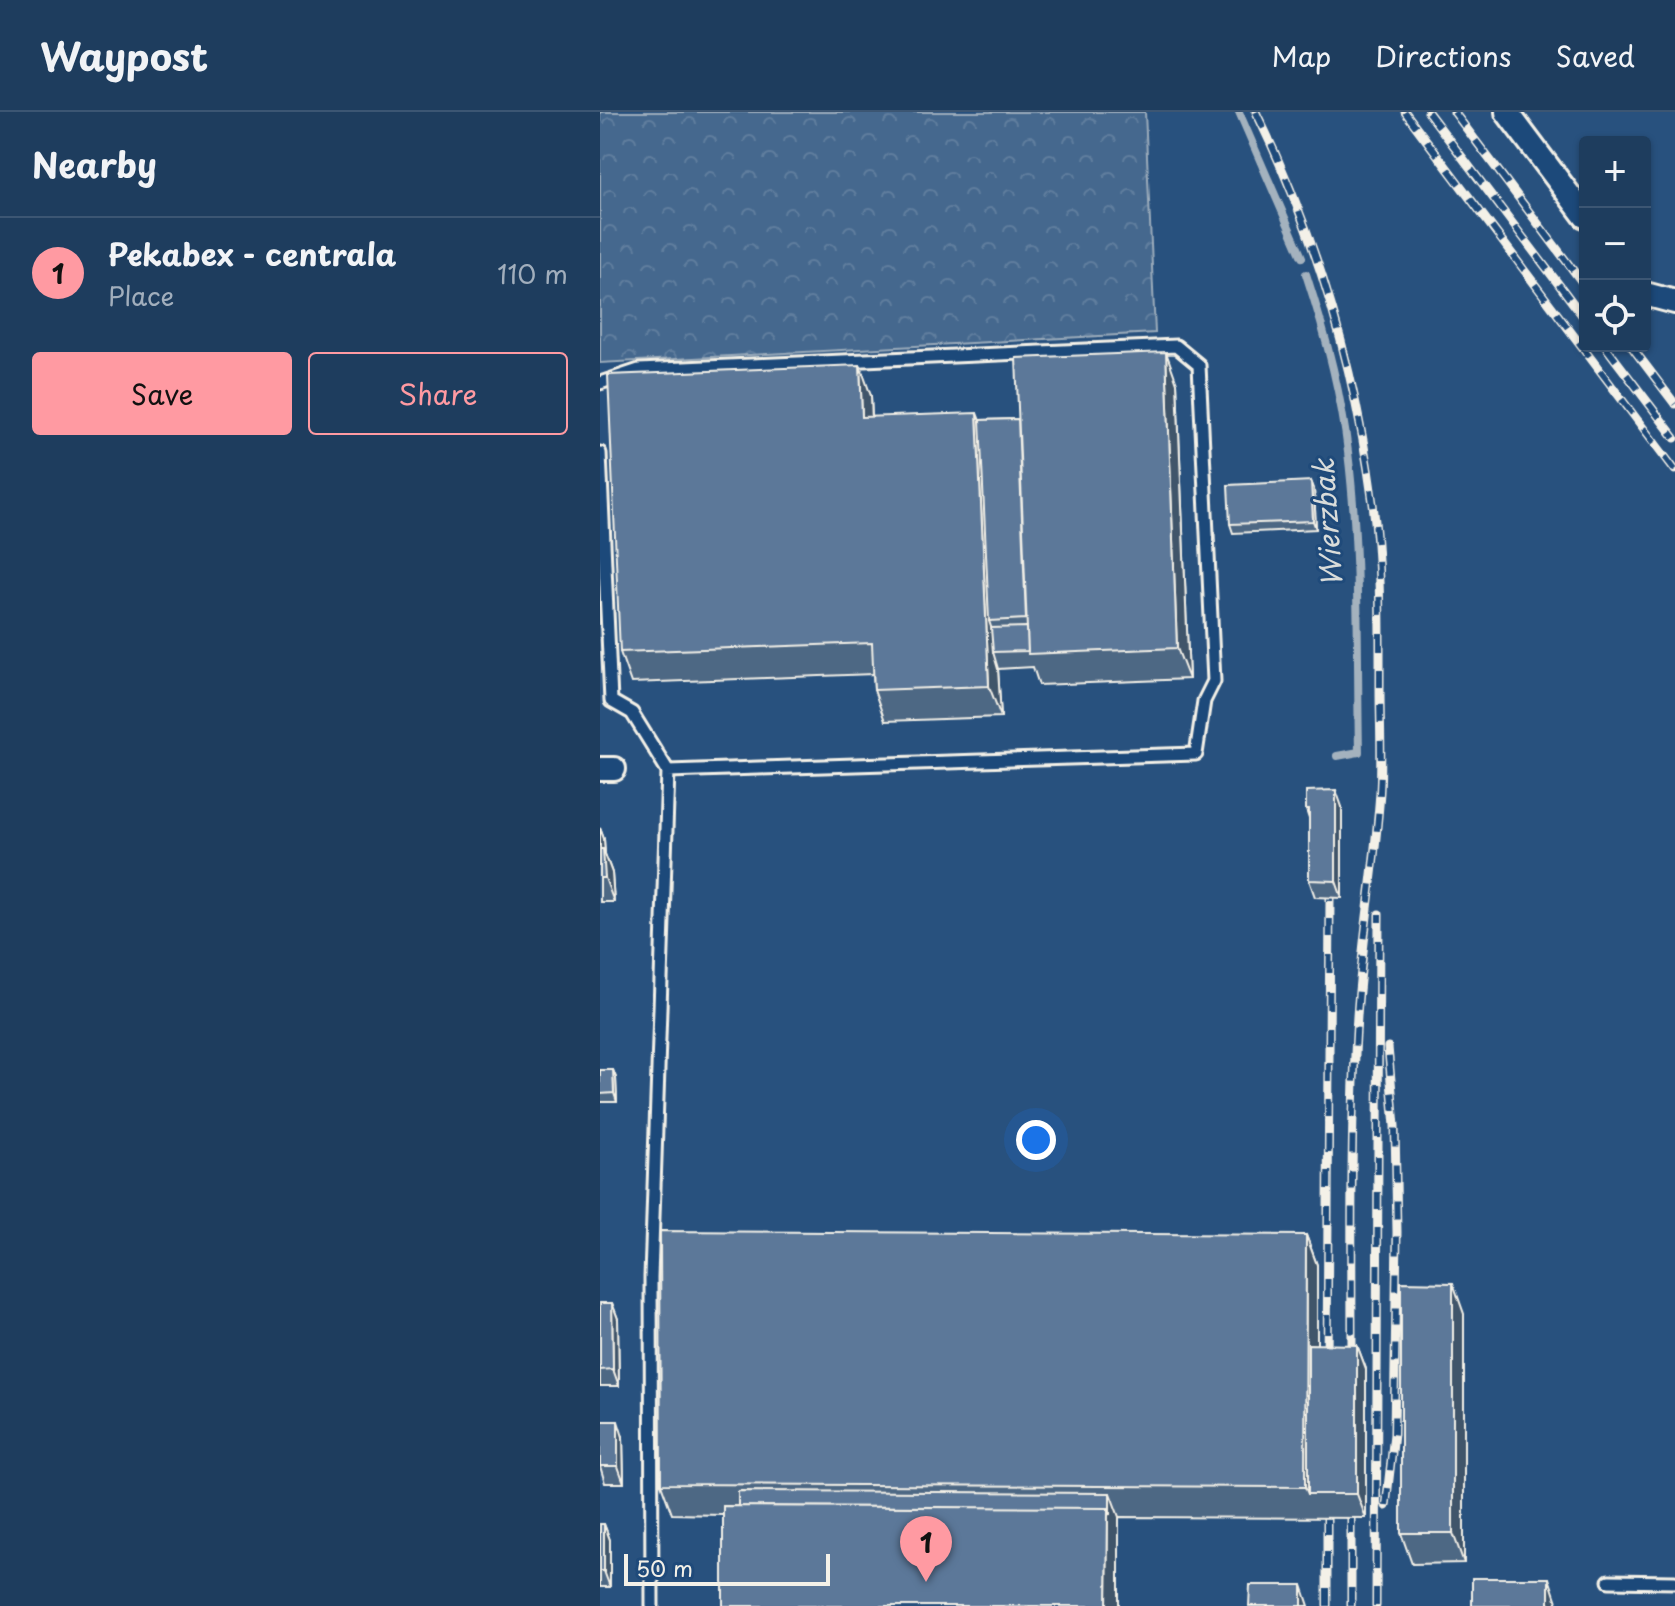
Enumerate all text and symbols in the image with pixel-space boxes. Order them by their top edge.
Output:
text: Waypost [40,27,208,84]
text: Map [1272,34,1331,77]
text: Directions [1375,34,1512,77]
text: Saved [1556,34,1635,77]
map controls [1579,136,1651,352]
button: + [1579,136,1651,208]
text: Nearby [32,138,157,190]
button: − [1579,208,1651,280]
text: Pekabex - centrala [108,231,397,276]
text: 1 [52,254,64,293]
text: 110 m [497,254,568,293]
text: Place [108,276,174,315]
button: locate [1579,280,1651,352]
button: Save [32,352,292,435]
button: Share [308,352,568,435]
water label: Wierzbak [1300,456,1352,589]
your location [1016,1120,1056,1160]
pin: 1 [900,1516,952,1582]
scale bar [624,1550,830,1586]
text: 50 m [636,1551,693,1584]

